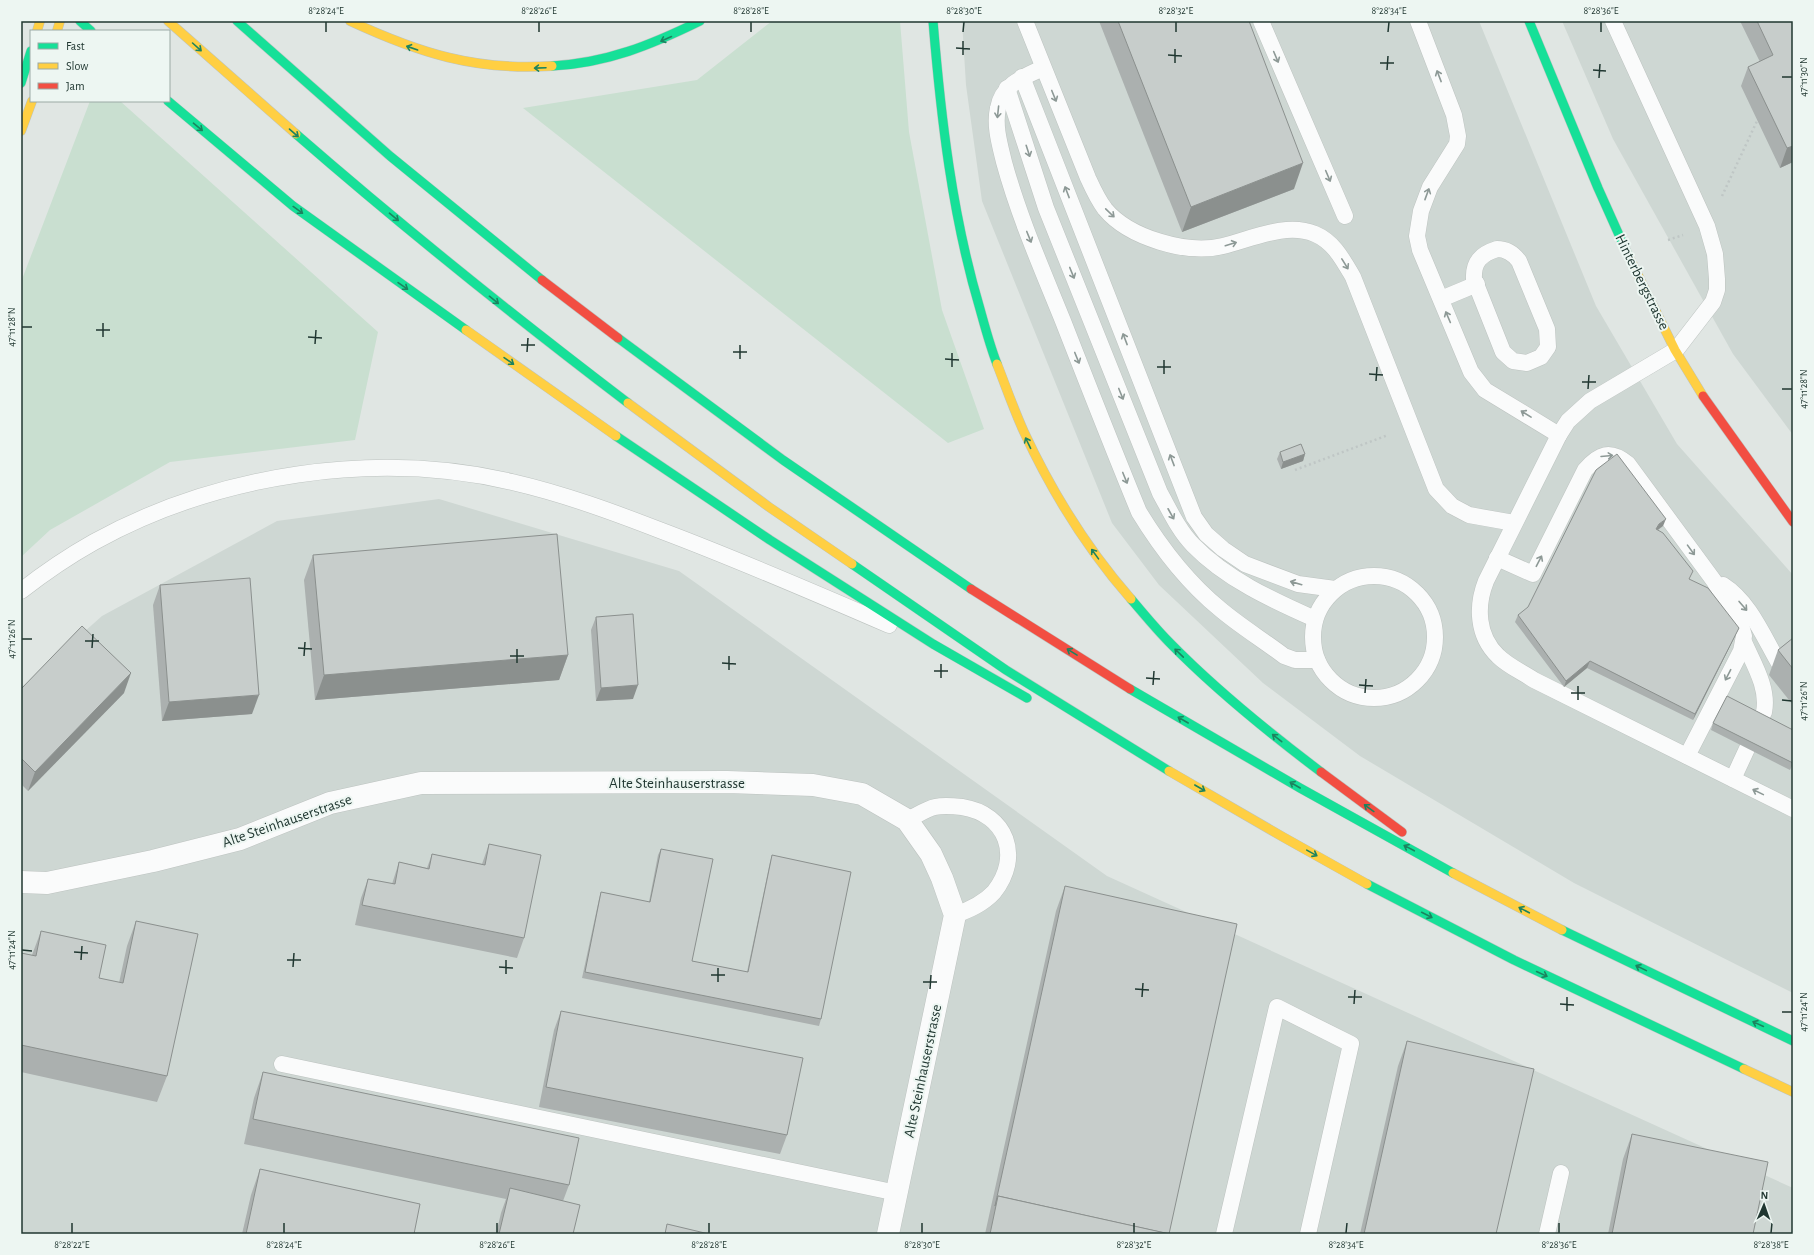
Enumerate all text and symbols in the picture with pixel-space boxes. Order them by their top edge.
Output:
text: 8°28'24"E [308,6,344,16]
text: 8°28'26"E [521,6,557,16]
text: 8°28'28"E [733,6,769,16]
text: 8°28'30"E [946,6,982,16]
text: 8°28'32"E [1159,6,1194,16]
text: 8°28'34"E [1371,6,1407,16]
text: 8°28'36"E [1583,6,1619,16]
legend [30,30,170,102]
one-way arrow [660,36,672,43]
text: Fast [66,40,85,52]
one-way arrow [192,43,202,52]
one-way arrow [406,44,419,51]
one-way arrow [1273,50,1281,62]
text: 47°11'30"N [1799,57,1809,97]
text: Slow [66,60,88,72]
one-way arrow [534,64,547,72]
one-way arrow [1434,71,1442,83]
text: Jam [66,80,85,92]
one-way arrow [1051,90,1058,102]
one-way arrow [994,105,1002,118]
one-way arrow [192,122,203,131]
one-way arrow [289,129,300,138]
one-way arrow [1024,145,1032,157]
one-way arrow [1324,170,1332,182]
one-way arrow [1063,186,1071,198]
one-way arrow [1424,189,1432,201]
one-way arrow [292,205,303,214]
one-way arrow [1105,208,1115,218]
one-way arrow [388,213,399,222]
one-way arrow [1026,230,1033,242]
street label: Hinterbergstrasse [1612,232,1672,332]
one-way arrow [1224,240,1237,247]
one-way arrow [1342,258,1350,270]
one-way arrow [1069,267,1077,279]
one-way arrow [397,282,408,290]
one-way arrow [489,295,500,304]
text: 47°11'28"N [7,307,17,347]
one-way arrow [1444,311,1451,323]
one-way arrow [1120,334,1128,346]
one-way arrow [1074,351,1082,363]
one-way arrow [503,357,514,365]
text: 47°11'28"N [1799,369,1809,409]
one-way arrow [1117,388,1125,400]
one-way arrow [1521,410,1532,418]
one-way arrow [1024,437,1031,449]
one-way arrow [1600,452,1613,459]
one-way arrow [1168,455,1175,467]
one-way arrow [1122,472,1130,484]
one-way arrow [1168,507,1176,519]
one-way arrow [1687,544,1695,555]
one-way arrow [1091,548,1099,559]
one-way arrow [1536,556,1543,568]
one-way arrow [1290,579,1303,586]
one-way arrow [1739,600,1748,611]
text: 47°11'26"N [7,619,17,659]
one-way arrow [1067,648,1078,656]
one-way arrow [1174,648,1185,657]
one-way arrow [1724,669,1732,681]
text: 47°11'26"N [1799,681,1809,721]
one-way arrow [1177,715,1189,723]
one-way arrow [1272,734,1283,743]
street label: Alte Steinhauserstrasse [609,776,745,791]
one-way arrow [1290,781,1302,789]
one-way arrow [1194,785,1206,793]
one-way arrow [1752,787,1764,795]
street label: Alte Steinhauserstrasse [220,792,354,850]
one-way arrow [1364,803,1375,812]
one-way arrow [1403,844,1415,852]
one-way arrow [1306,850,1318,858]
one-way arrow [1518,906,1530,913]
one-way arrow [1420,912,1432,920]
text: 47°11'24"N [7,930,17,970]
one-way arrow [1635,964,1647,971]
one-way arrow [1536,971,1548,978]
text: 47°11'24"N [1799,992,1809,1032]
street label: Alte Steinhauserstrasse [902,1003,944,1139]
one-way arrow [1752,1020,1764,1027]
north arrow [1744,1185,1784,1225]
text: N [1760,1190,1768,1201]
text: 8°28'22"E [54,1240,90,1250]
text: 8°28'24"E [266,1240,302,1250]
text: 8°28'26"E [479,1240,515,1250]
text: 8°28'28"E [691,1240,727,1250]
text: 8°28'30"E [904,1240,940,1250]
text: 8°28'32"E [1117,1240,1152,1250]
text: 8°28'34"E [1328,1240,1364,1250]
text: 8°28'36"E [1541,1240,1577,1250]
text: 8°28'38"E [1753,1240,1789,1250]

